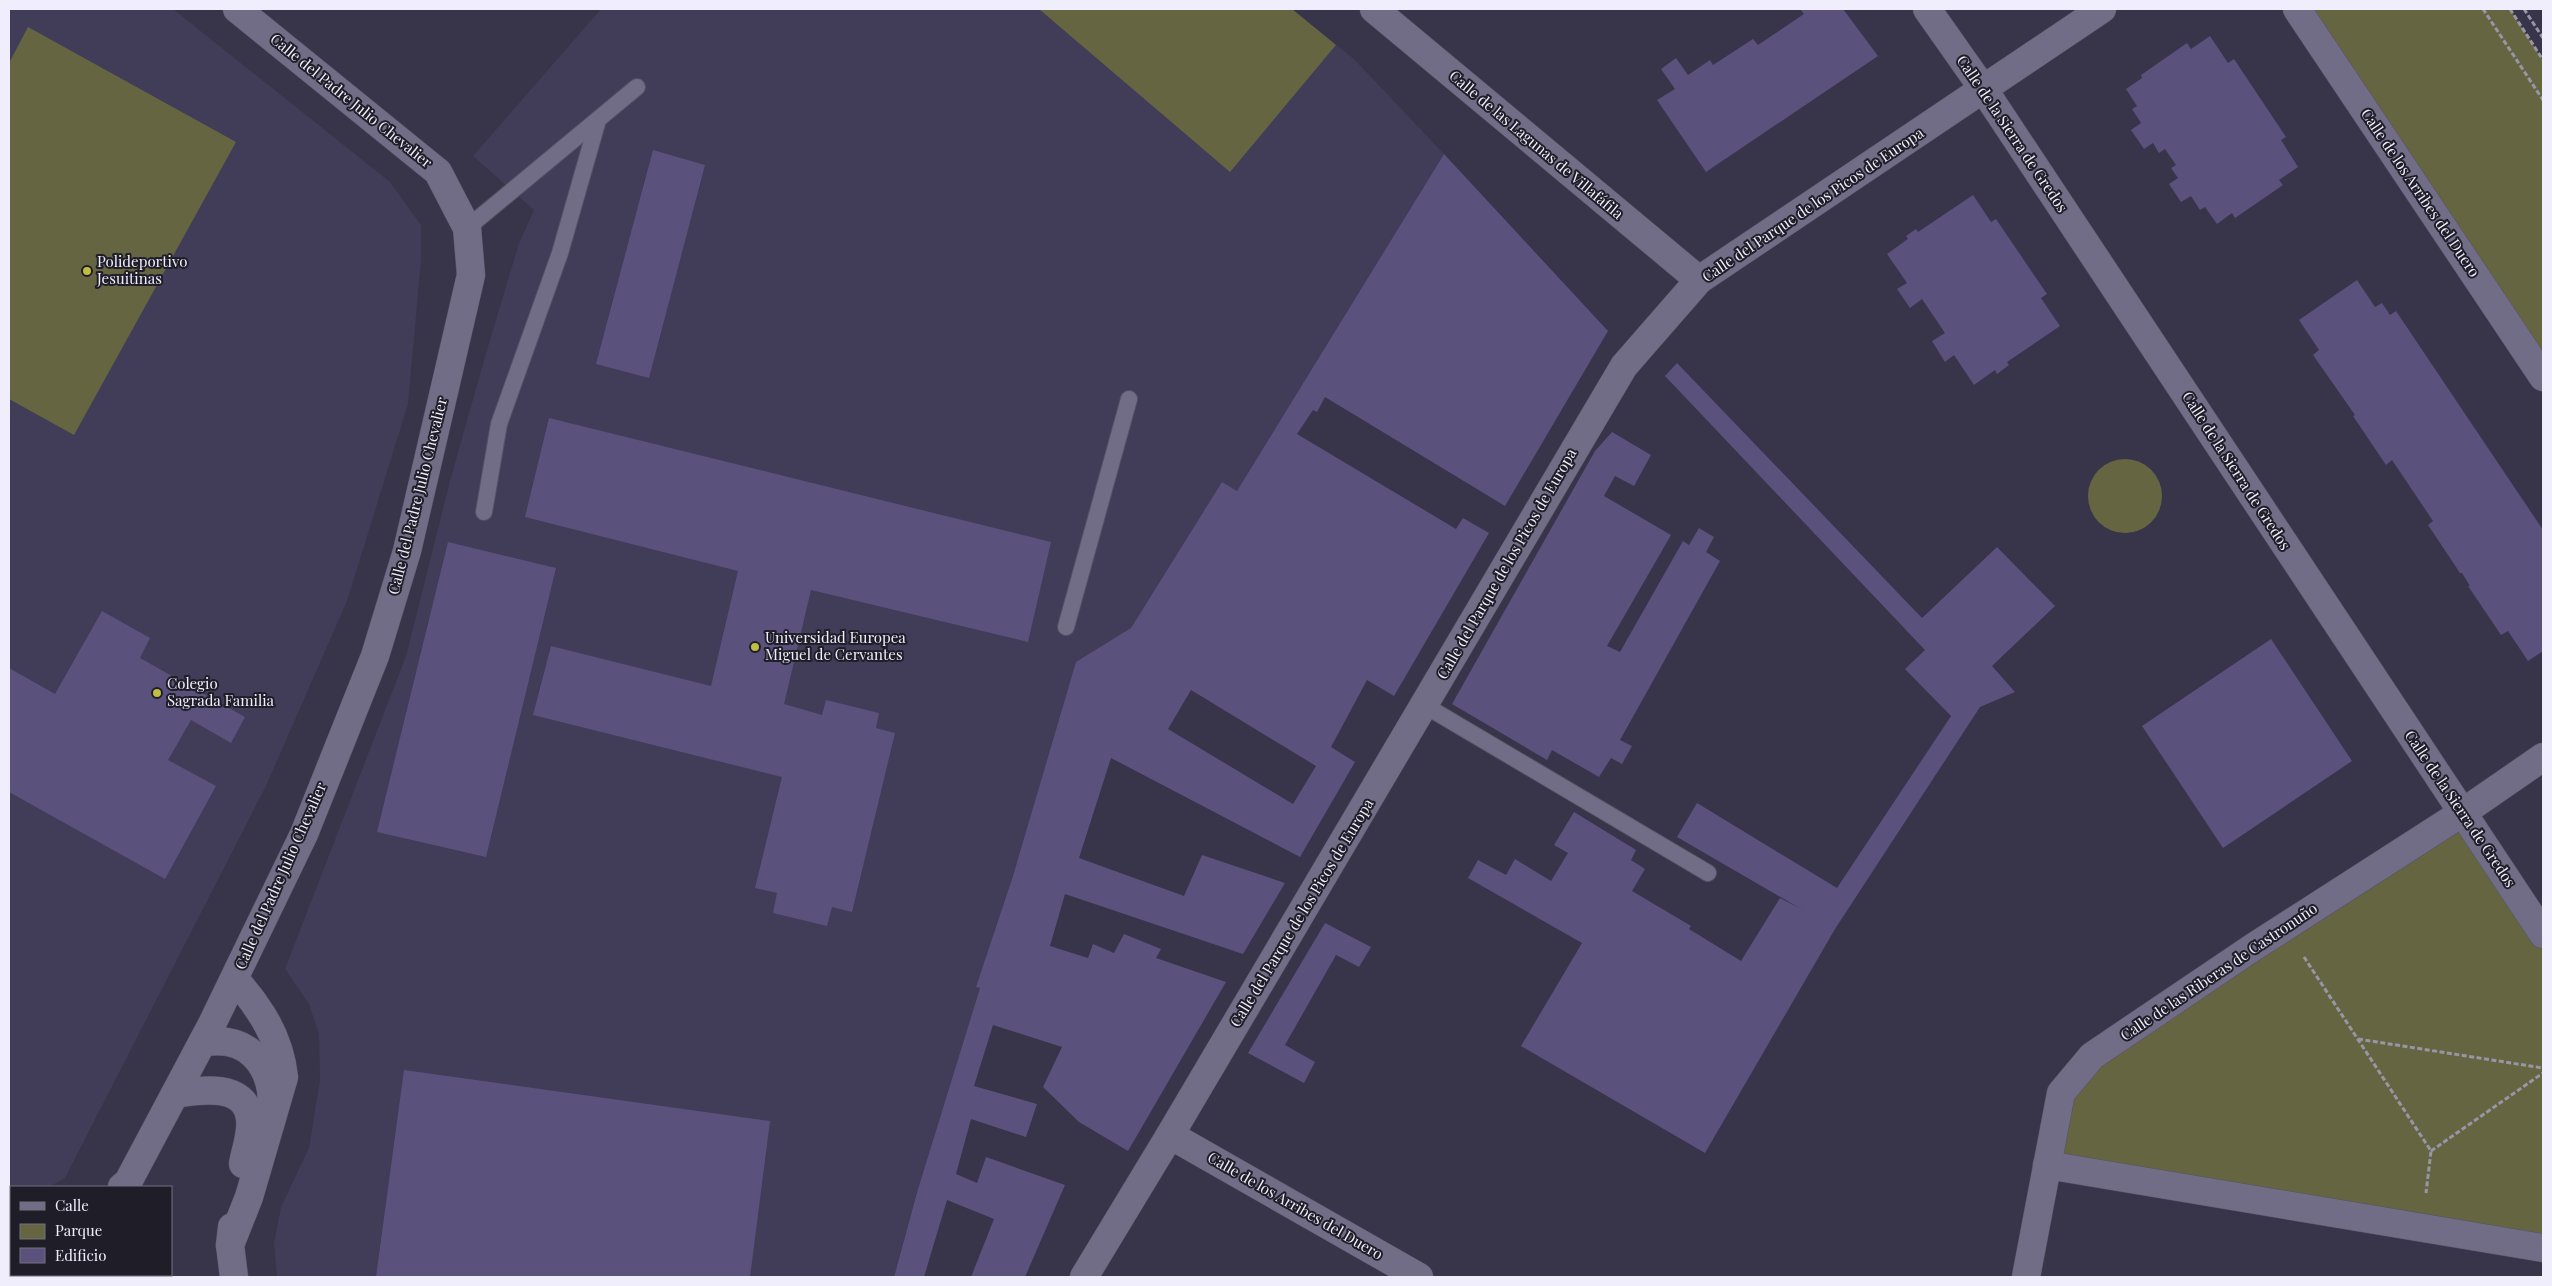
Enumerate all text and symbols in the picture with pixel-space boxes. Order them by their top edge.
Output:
street label: Calle del Padre Julio Chevalier [267,29,437,172]
street label: Calle de la Sierra de Gredos [1953,51,2073,216]
street label: Calle de las Lagunas de Villafáfila [1445,65,1628,223]
street label: Calle de los Arribes del Duero [2357,104,2485,281]
street label: Calle del Parque de los Picos de Europa [1698,122,1928,286]
place label: Polideportivo Jesuitinas [96,251,187,288]
marker: Polideportivo Jesuitinas [81,265,93,277]
street label: Calle de la Sierra de Gredos [2178,387,2296,554]
street label: Calle del Padre Julio Chevalier [383,395,451,597]
street label: Calle del Parque de los Picos de Europa [1432,444,1581,682]
place label: Universidad Europea Miguel de Cervantes [765,627,906,664]
marker: Universidad Europea Miguel de Cervantes [749,641,761,653]
place label: Colegio Sagrada Familia [167,673,275,710]
marker: Colegio Sagrada Familia [151,687,163,699]
street label: Calle de la Sierra de Gredos [2401,726,2521,891]
street label: Calle del Padre Julio Chevalier [230,779,331,972]
street label: Calle del Parque de los Picos de Europa [1225,794,1378,1030]
street label: Calle de las Riberas de Castronuño [2116,898,2321,1045]
street label: Calle de los Arribes del Duero [1204,1147,1387,1264]
legend [10,1186,172,1276]
text: Calle [55,1195,89,1215]
text: Parque [55,1220,102,1240]
text: Edificio [55,1245,106,1265]

